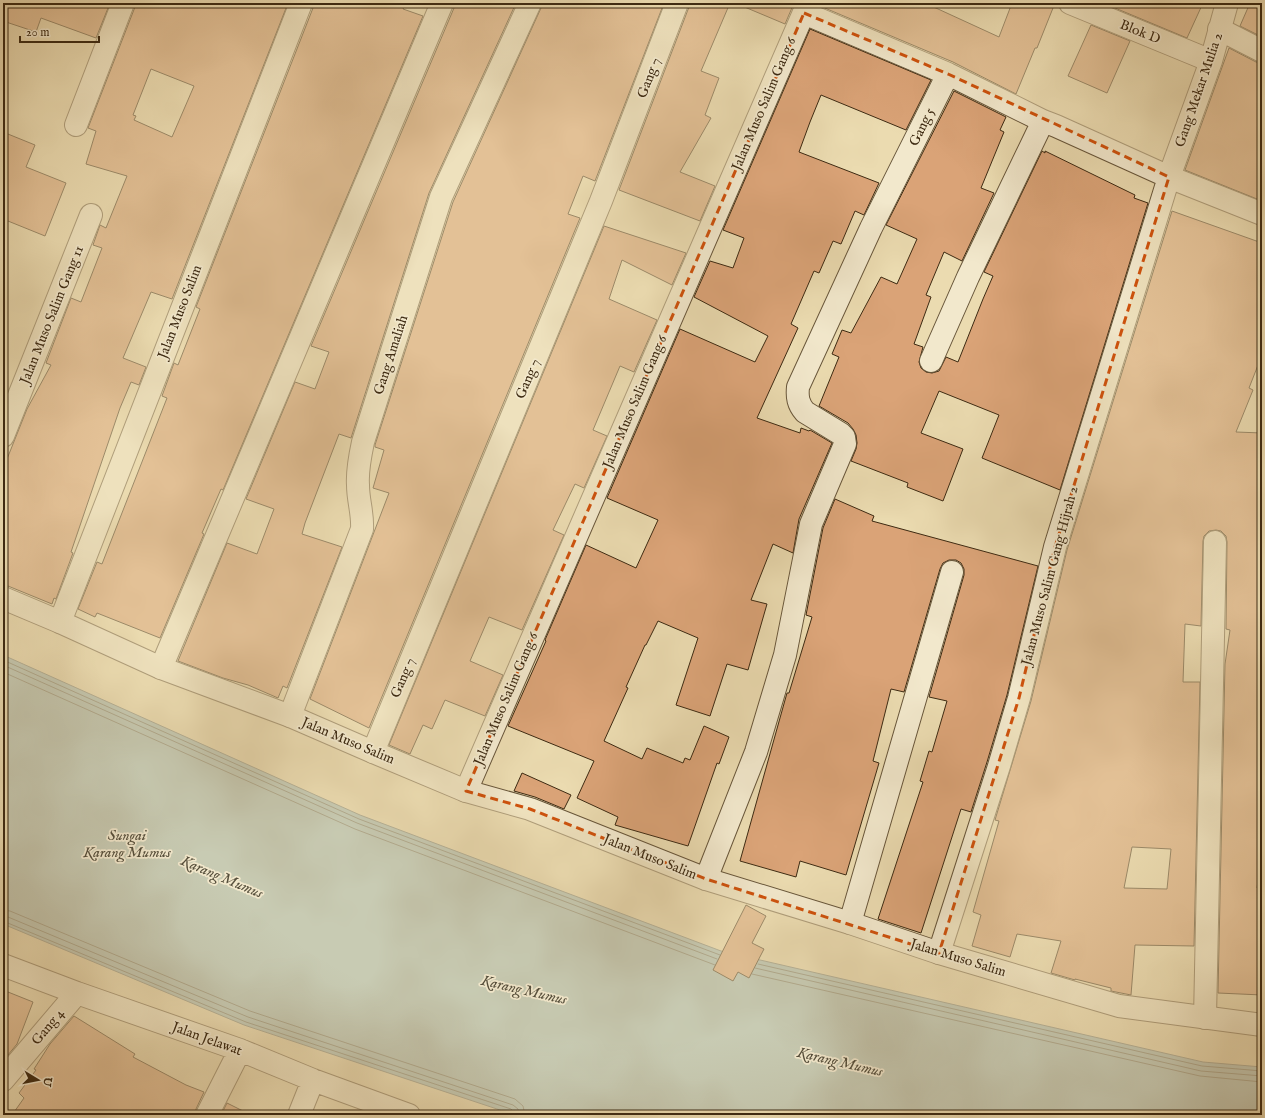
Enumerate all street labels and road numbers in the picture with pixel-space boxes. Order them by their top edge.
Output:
street label: Blok D [1117,16,1163,48]
street label: Gang Mekar Mulia 2 [1171,30,1227,150]
street label: Jalan Muso Salim Gang 6 [727,33,801,175]
street label: Gang 7 [633,55,665,101]
street label: Gang 5 [905,105,939,149]
street label: Jalan Muso Salim Gang 11 [15,243,88,389]
street label: Jalan Muso Salim [153,262,206,363]
street label: Gang Amaliah [370,312,413,397]
street label: Jalan Muso Salim Gang 6 [598,331,672,473]
street label: Gang 7 [512,356,544,402]
street label: Jalan Muso Salim Gang Hijrah 2 [1017,484,1083,670]
street label: Jalan Muso Salim Gang 6 [469,628,543,770]
street label: Gang 7 [387,655,419,701]
street label: Jalan Muso Salim [297,713,397,769]
street label: Jalan Muso Salim [599,829,700,884]
street label: Jalan Muso Salim [906,934,1008,981]
street label: Gang 4 [28,1005,69,1049]
street label: Jalan Jelawat [168,1017,245,1060]

